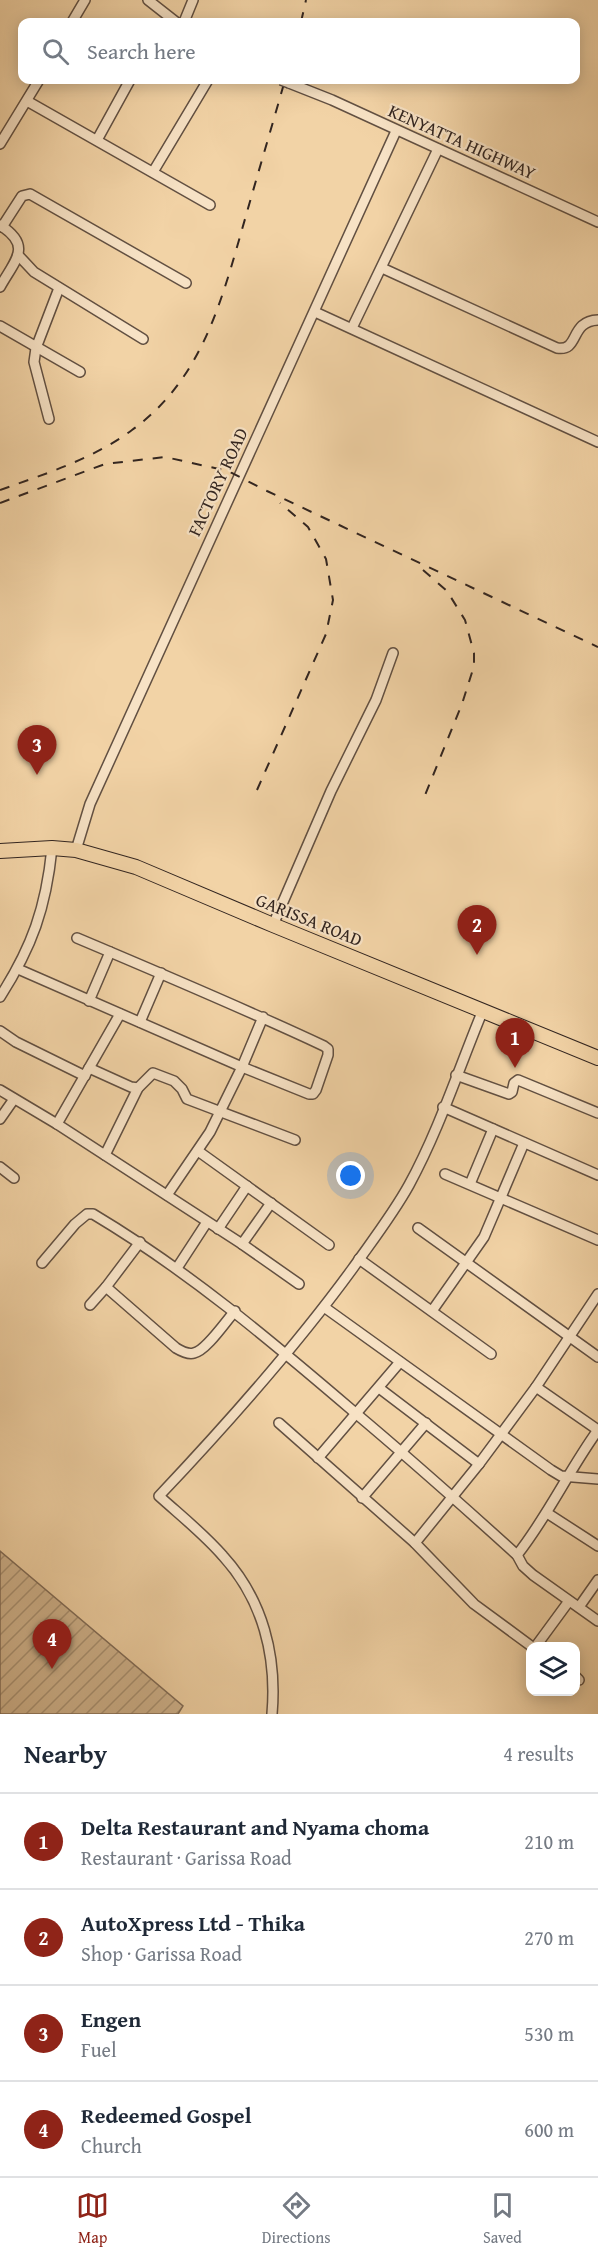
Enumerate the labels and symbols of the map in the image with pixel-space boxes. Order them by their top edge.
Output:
street label: KENYATTA HIGHWAY [384,97,541,186]
street label: FACTORY ROAD [181,423,254,540]
pin: 3 [18,726,57,775]
street label: GARISSA ROAD [252,886,366,953]
pin: 2 [458,906,496,955]
pin: 1 [496,1018,534,1068]
your location [336,1161,365,1190]
pin: 4 [32,1620,72,1669]

